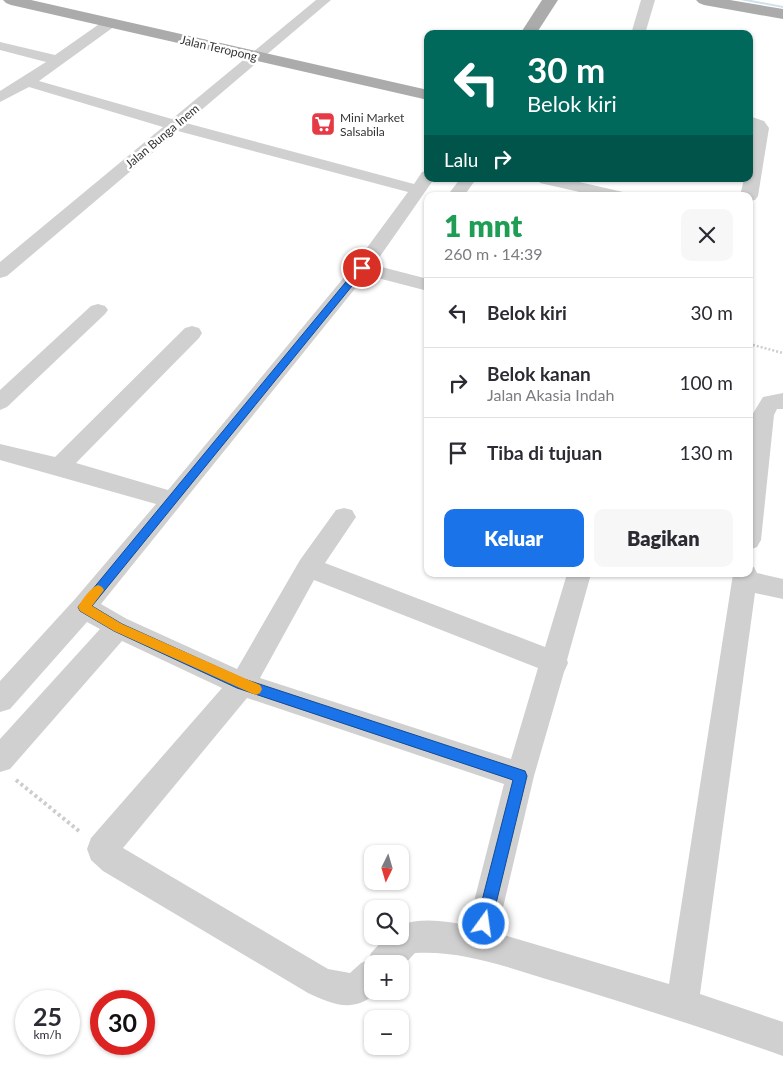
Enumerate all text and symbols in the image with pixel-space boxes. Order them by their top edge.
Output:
street label: Jalan Teropong [179,32,259,64]
text: 30 m [527,48,605,90]
icon: left [444,50,509,115]
text: Belok kiri [527,90,617,117]
street label: Jalan Bunga Inem [122,101,202,171]
place label: Mini Market Salsabila [340,110,405,139]
supermarket icon: Mini Market Salsabila [310,111,336,137]
icon: right [488,145,516,173]
text: Lalu [444,148,478,171]
text: 1 mnt [444,207,522,243]
button: close [681,209,733,261]
text: 260 m · 14:39 [444,244,543,263]
pin [341,247,383,289]
icon: arrive [348,254,376,282]
icon: left [444,299,472,327]
text: Belok kiri [487,301,567,324]
text: 30 m [690,301,733,324]
text: Belok kanan [487,362,591,385]
icon: right [444,369,472,397]
text: 100 m [679,371,733,394]
text: Jalan Akasia Indah [487,385,614,404]
icon: arrive [444,439,472,467]
text: Tiba di tujuan [487,441,602,464]
text: 130 m [679,441,733,464]
button: Keluar [444,509,584,567]
button: Bagikan [594,509,733,567]
north arrow [364,845,409,890]
map controls [364,845,409,1055]
position arrow [457,897,509,949]
button: search [364,900,409,945]
button: + [364,955,409,1000]
speed limit sign: 30 [90,990,155,1055]
text: 25 [33,1001,62,1031]
button: − [364,1010,409,1055]
text: km/h [33,1027,62,1042]

